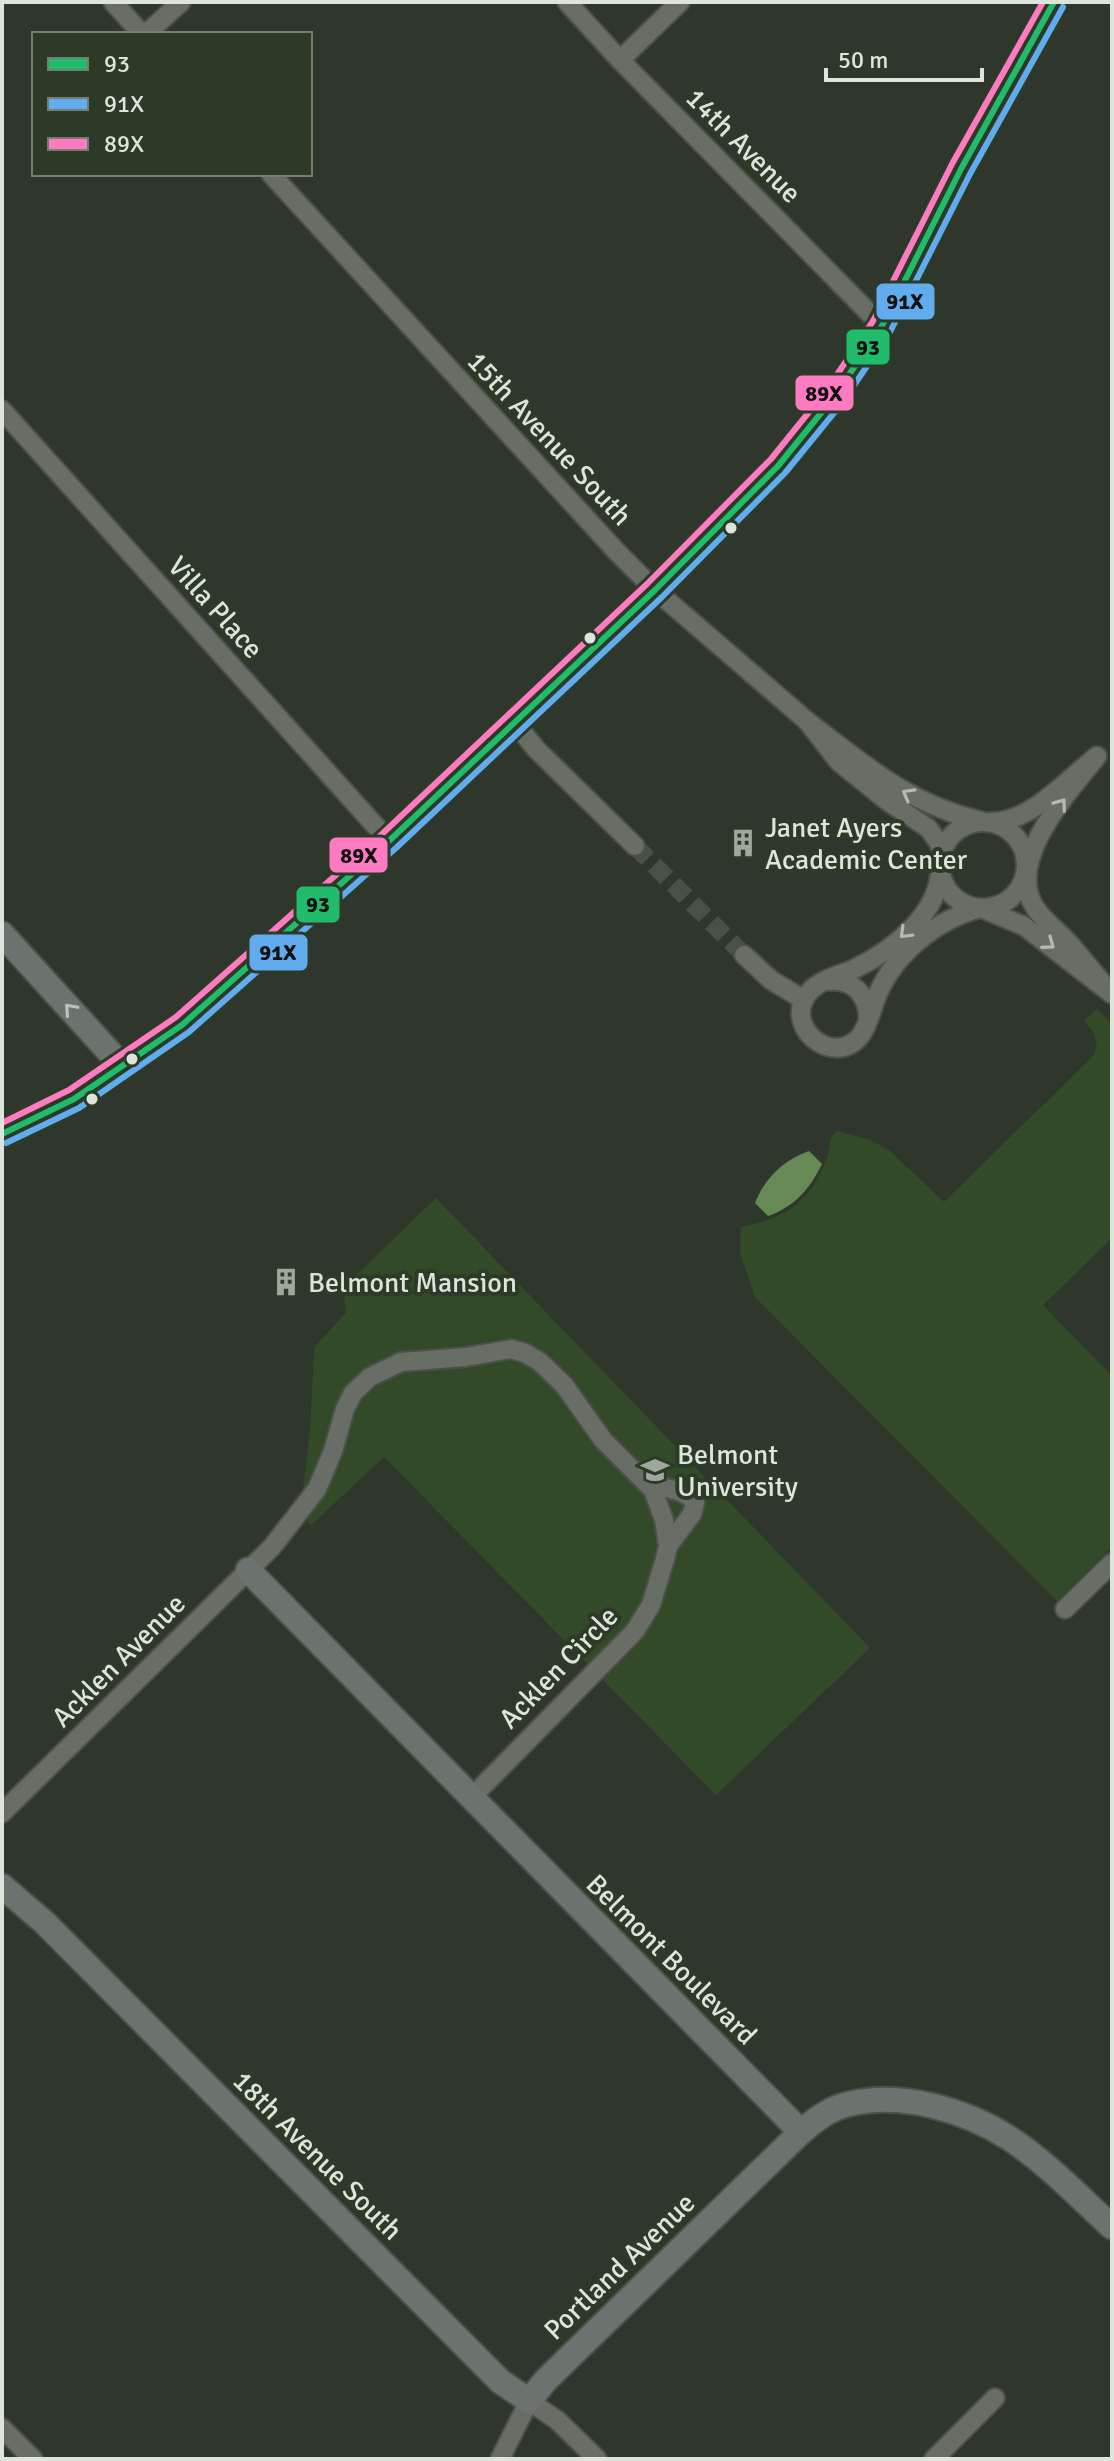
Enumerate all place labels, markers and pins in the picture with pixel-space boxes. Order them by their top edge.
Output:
unlabelled marker [723,520,739,536]
unlabelled marker [582,630,598,646]
place label: Janet Ayers Academic Center [765,811,968,877]
building icon: Janet Ayers Academic Center [728,828,758,858]
unlabelled marker [124,1051,140,1067]
unlabelled marker [84,1091,100,1107]
place label: Belmont Mansion [308,1266,517,1300]
building icon: Belmont Mansion [271,1267,301,1297]
place label: Belmont University [677,1438,798,1504]
school or university icon: Belmont University [640,1455,670,1485]

